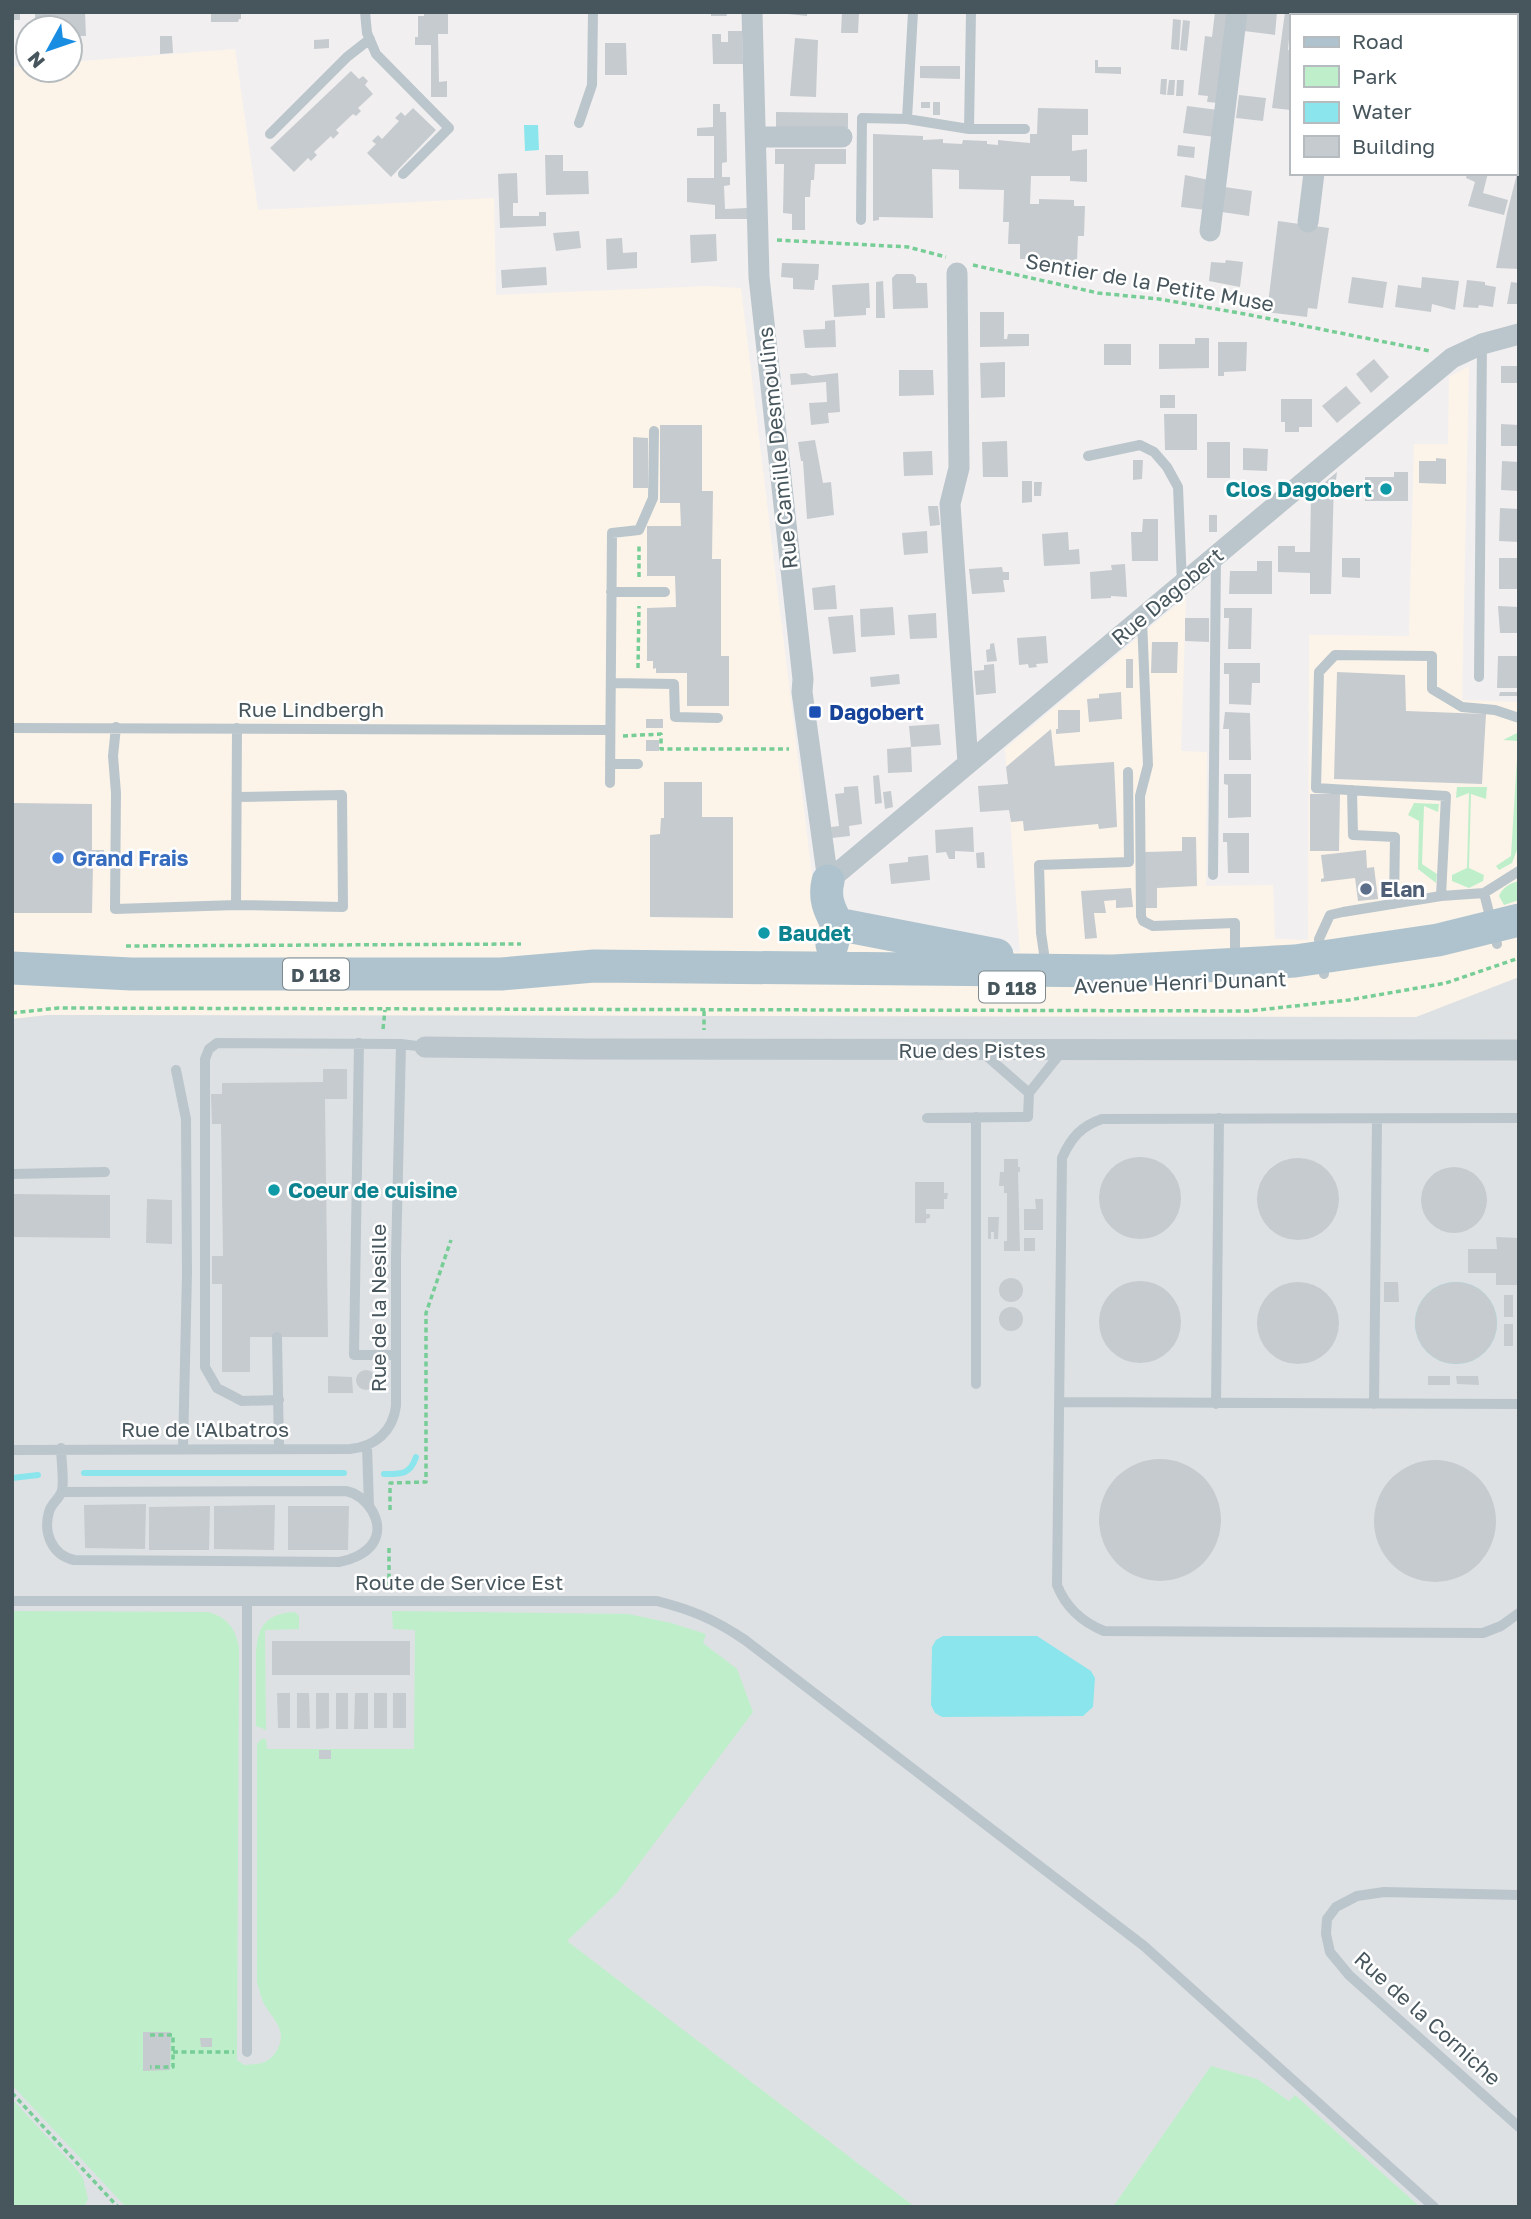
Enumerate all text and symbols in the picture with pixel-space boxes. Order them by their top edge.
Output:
north arrow [14,14,84,84]
legend [1290,14,1517,175]
text: Road [1352,28,1403,54]
text: N [22,47,49,73]
text: Park [1352,63,1398,89]
text: Water [1352,98,1412,124]
text: Building [1352,133,1435,159]
street label: Sentier de la Petite Muse [1024,247,1276,317]
street label: Rue Camille Desmoulins [751,326,803,570]
place label: Clos Dagobert [1226,476,1372,502]
marker: Clos Dagobert [1378,481,1394,497]
street label: Rue Dagobert [1106,542,1228,650]
street label: Rue Lindbergh [238,696,384,722]
place label: Dagobert [829,699,924,725]
marker: Dagobert [807,704,823,720]
place label: Grand Frais [72,845,189,871]
marker: Grand Frais [50,850,66,866]
place label: Elan [1380,876,1425,902]
marker: Elan [1358,881,1374,897]
place label: Baudet [778,920,851,946]
marker: Baudet [756,925,772,941]
road number: D 118 [283,958,349,990]
street label: Avenue Henri Dunant [1073,965,1287,999]
road number: D 118 [979,972,1045,1002]
street label: Rue des Pistes [898,1037,1046,1063]
place label: Coeur de cuisine [288,1177,457,1203]
marker: Coeur de cuisine [266,1182,282,1198]
street label: Rue de la Nesille [365,1224,391,1392]
street label: Rue de l'Albatros [121,1416,289,1442]
street label: Route de Service Est [355,1569,563,1595]
street label: Rue de la Corniche [1349,1945,1507,2091]

